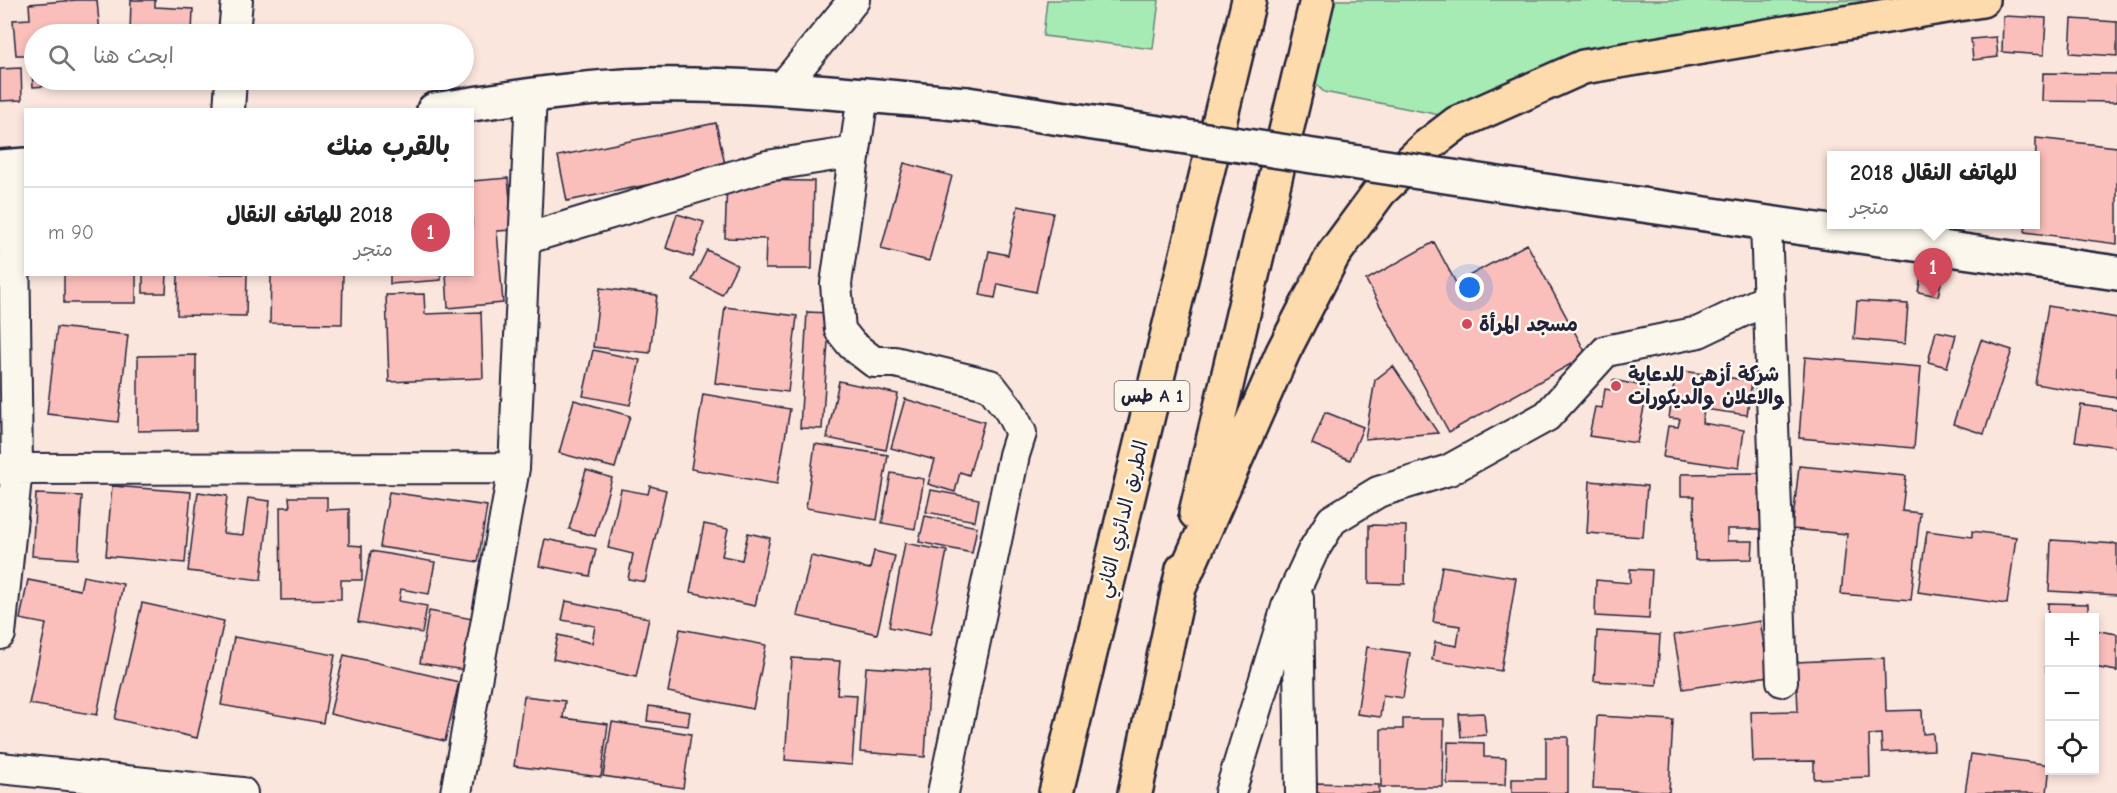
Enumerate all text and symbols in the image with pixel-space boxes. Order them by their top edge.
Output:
search box [24,24,474,90]
icon: search [45,41,78,74]
text: ابحث هنا [93,43,174,69]
text: بالقرب منك [327,132,450,162]
popup [1827,151,2040,229]
text: 2018 للهاتف النقال [1850,160,2017,186]
text: متجر [1850,196,1889,219]
text: 2018 للهاتف النقال [226,202,393,228]
text: 90 m [48,221,94,244]
text: 1 [427,221,434,244]
text: متجر [354,238,393,261]
pin: 1 [1914,248,1952,298]
your location [1455,273,1484,302]
place label: مسجد المرأة [1479,312,1578,336]
marker: مسجد المرأة [1460,317,1474,331]
place label: شركة أزهى للدعاية والاعلان والديكورات [1628,362,1785,411]
marker: شركة أزهى للدعاية والاعلان والديكورات [1609,379,1623,393]
road number: طس A 1 [1114,381,1190,411]
street label: الطريق الدائري الثاني [1091,438,1158,602]
map controls [2045,613,2099,775]
button: + [2045,613,2099,667]
button: − [2045,667,2099,721]
button: locate [2045,721,2099,775]

